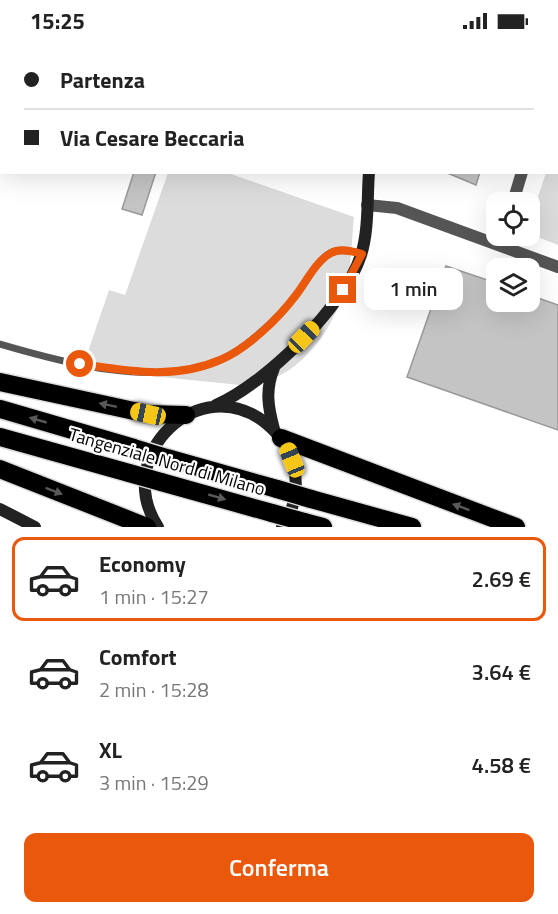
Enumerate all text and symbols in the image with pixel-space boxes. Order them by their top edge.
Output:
text: 15:25 [30,4,85,38]
text: Partenza [60,63,145,97]
text: Via Cesare Beccaria [60,121,244,155]
map controls [486,192,540,312]
button: locate [486,192,540,246]
button: layers [486,258,540,312]
callout: 1 min [364,269,463,311]
text: 1 min [389,273,438,304]
route end [329,276,356,303]
car [285,318,323,356]
route start [66,350,93,377]
one-way arrow [99,400,117,410]
car [129,401,167,427]
one-way arrow [29,415,47,424]
street label: Tangenziale Nord di Milano [66,421,268,502]
car [277,440,307,480]
one-way arrow [46,486,64,496]
one-way arrow [208,493,226,502]
one-way arrow [452,501,470,511]
text: Economy [99,547,186,581]
icon: car [27,552,81,606]
text: 2.69 € [472,562,531,596]
text: 1 min · 15:27 [99,581,209,612]
text: Comfort [99,640,177,674]
icon: car [27,645,81,699]
text: 3.64 € [472,655,531,689]
text: 2 min · 15:28 [99,674,209,705]
text: XL [99,733,122,767]
icon: car [27,738,81,792]
text: 4.58 € [472,748,531,782]
text: 3 min · 15:29 [99,767,209,798]
button: Conferma [24,833,534,902]

